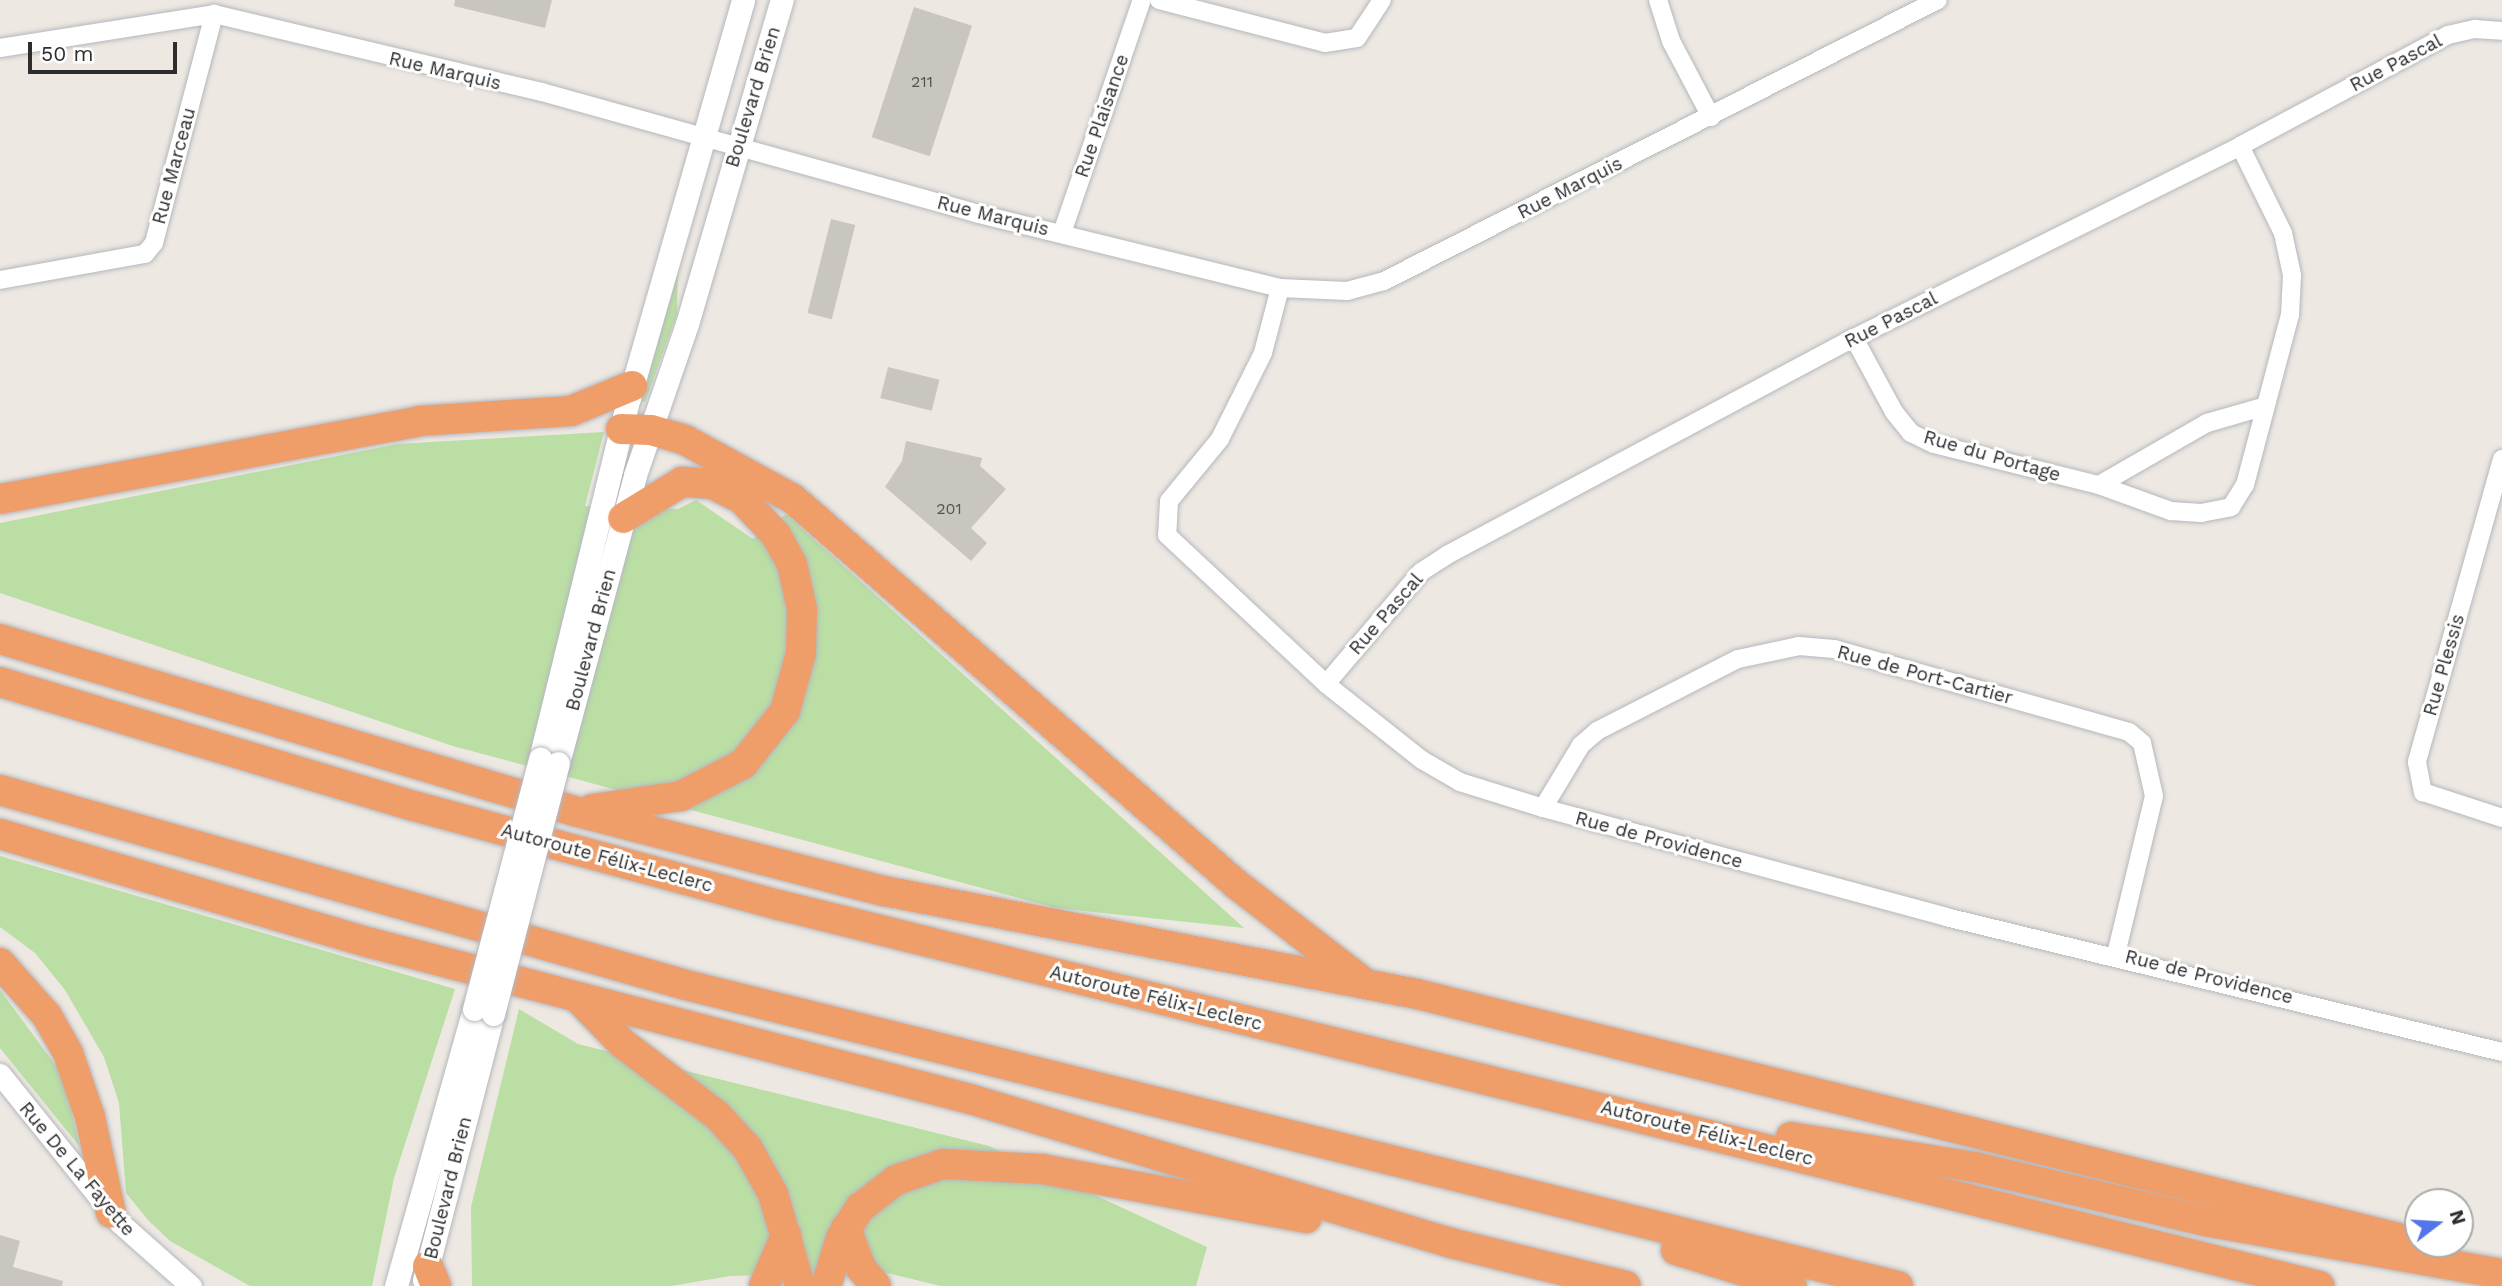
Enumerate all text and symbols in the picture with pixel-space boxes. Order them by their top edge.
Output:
street label: Boulevard Brien [721,24,785,170]
scale bar [32,28,180,72]
street label: Rue Pascal [2346,29,2446,97]
text: 50 m [41,41,93,66]
street label: Rue Marquis [387,47,503,95]
street label: Rue Plaisance [1070,51,1134,181]
house number: 211 [911,72,933,92]
street label: Rue Marceau [147,105,201,227]
street label: Rue Marquis [1514,152,1626,224]
street label: Rue Marquis [935,191,1051,241]
street label: Rue Pascal [1841,287,1941,353]
street label: Rue du Portage [1921,426,2063,486]
house number: 201 [936,499,962,519]
street label: Boulevard Brien [561,566,621,714]
street label: Rue Pascal [1344,568,1428,660]
street label: Rue Plessis [2419,611,2469,719]
street label: Rue de Port-Cartier [1835,641,2015,709]
street label: Rue de Providence [1573,807,1745,873]
street label: Autoroute Félix-Leclerc [499,819,715,897]
street label: Rue de Providence [2123,945,2295,1009]
street label: Autoroute Félix-Leclerc [1047,961,1265,1035]
street label: Autoroute Félix-Leclerc [1598,1096,1816,1170]
street label: Rue De La Fayette [14,1097,140,1241]
street label: Boulevard Brien [419,1114,477,1262]
north arrow [2404,1188,2474,1258]
text: N [2445,1207,2471,1227]

